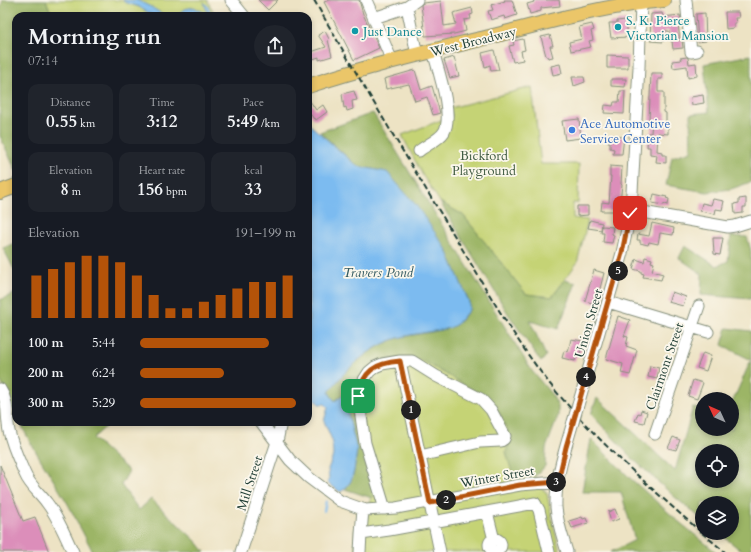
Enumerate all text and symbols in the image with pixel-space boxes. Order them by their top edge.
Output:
place label: S. K. Pierce Victorian Mansion [626,12,729,45]
text: Morning run [28,22,161,52]
marker: S. K. Pierce Victorian Mansion [613,22,623,32]
place label: Just Dance [361,23,422,41]
street label: West Broadway [427,23,518,62]
button: share [254,25,296,67]
marker: Just Dance [350,26,360,36]
text: 07:14 [28,52,58,70]
text: Distance [51,95,91,110]
text: Time [149,95,175,110]
text: Pace [243,95,264,110]
text: 0.55 [46,110,77,133]
text: 3:12 [146,110,178,133]
text: 5:49 [227,110,258,133]
place label: Ace Automotive Service Center [580,115,670,148]
text: km [77,116,95,131]
text: /km [258,116,280,131]
marker: Ace Automotive Service Center [567,125,577,135]
park label: Bickford Playground [452,147,516,180]
text: Elevation [49,163,93,178]
text: Heart rate [139,163,185,178]
text: kcal [244,163,263,178]
text: 8 [60,178,69,201]
text: 156 [137,178,163,201]
text: 33 [245,178,262,201]
text: m [69,184,81,199]
text: bpm [163,184,187,199]
pin [613,196,647,230]
icon: check [619,202,641,224]
text: Elevation [28,224,80,242]
text: 191–199 m [234,224,296,242]
pin: 5 [608,261,628,281]
water label: Travers Pond [343,263,415,282]
text: 5 [615,263,621,278]
street label: Union Street [571,287,607,360]
street label: Clairmont Street [642,320,688,413]
text: 100 m [28,334,63,352]
text: 5:44 [92,334,115,352]
text: 200 m [28,364,63,382]
text: 6:24 [92,364,115,382]
pin: 4 [576,367,596,387]
text: 4 [583,369,589,384]
pin [341,379,375,413]
icon: arrive [347,385,369,407]
north arrow [695,392,739,436]
map controls [695,392,739,540]
text: 300 m [28,394,63,412]
text: 5:29 [92,394,115,412]
pin: 1 [401,400,421,420]
text: 1 [408,402,414,417]
button: locate [695,444,739,488]
street label: Mill Street [233,453,267,513]
street label: Winter Street [458,462,536,493]
pin: 3 [546,472,566,492]
text: 3 [553,474,559,489]
pin: 2 [436,490,456,510]
text: 2 [443,492,449,507]
button: layers [695,496,739,540]

